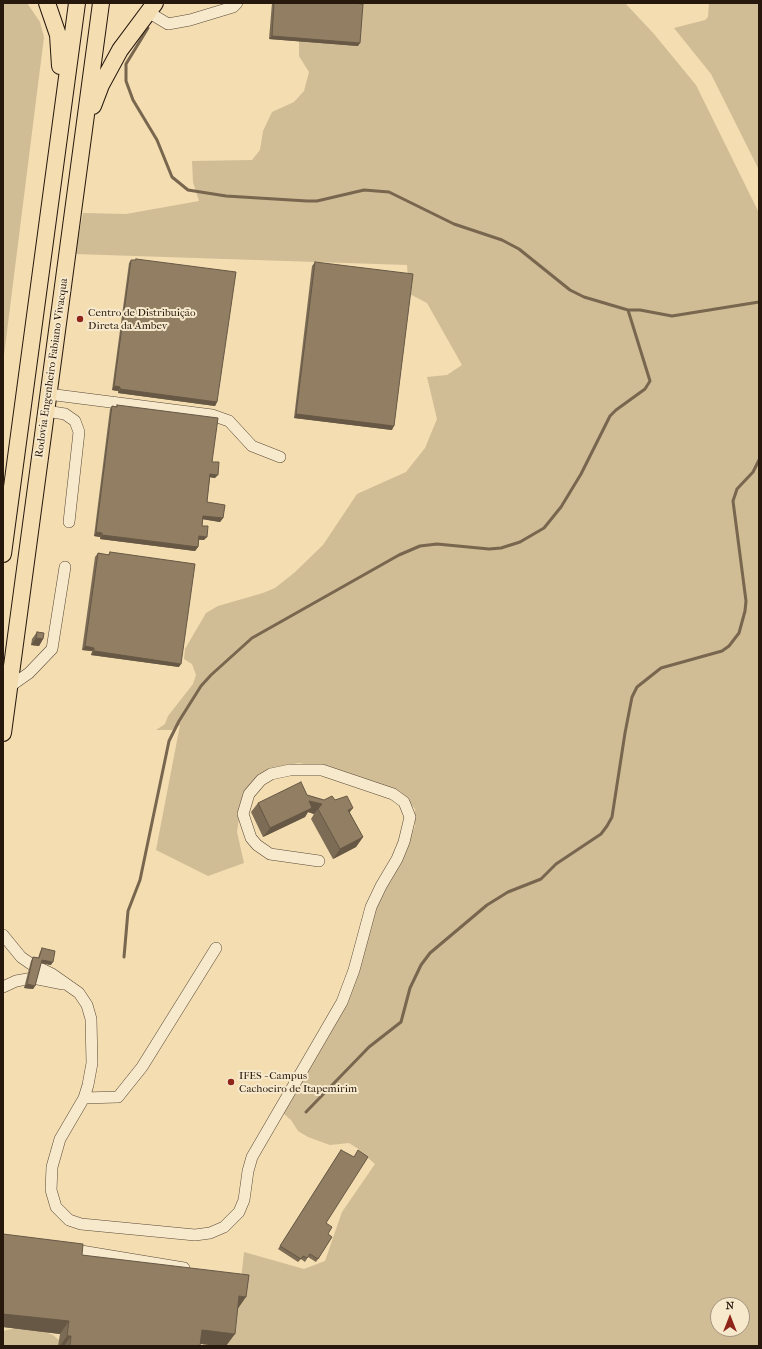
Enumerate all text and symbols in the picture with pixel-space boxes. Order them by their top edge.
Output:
street label: Rodovia Engenheiro Fabiano Vivacqua [33,277,71,459]
place label: Centro de Distribuição Direta da Ambev [88,306,195,332]
marker: Centro de Distribuição Direta da Ambev [75,314,85,324]
place label: IFES - Campus Cachoeiro de Itapemirim [239,1069,357,1095]
marker: IFES - Campus Cachoeiro de Itapemirim [226,1077,236,1087]
north arrow [710,1297,750,1337]
text: N [726,1299,734,1312]

